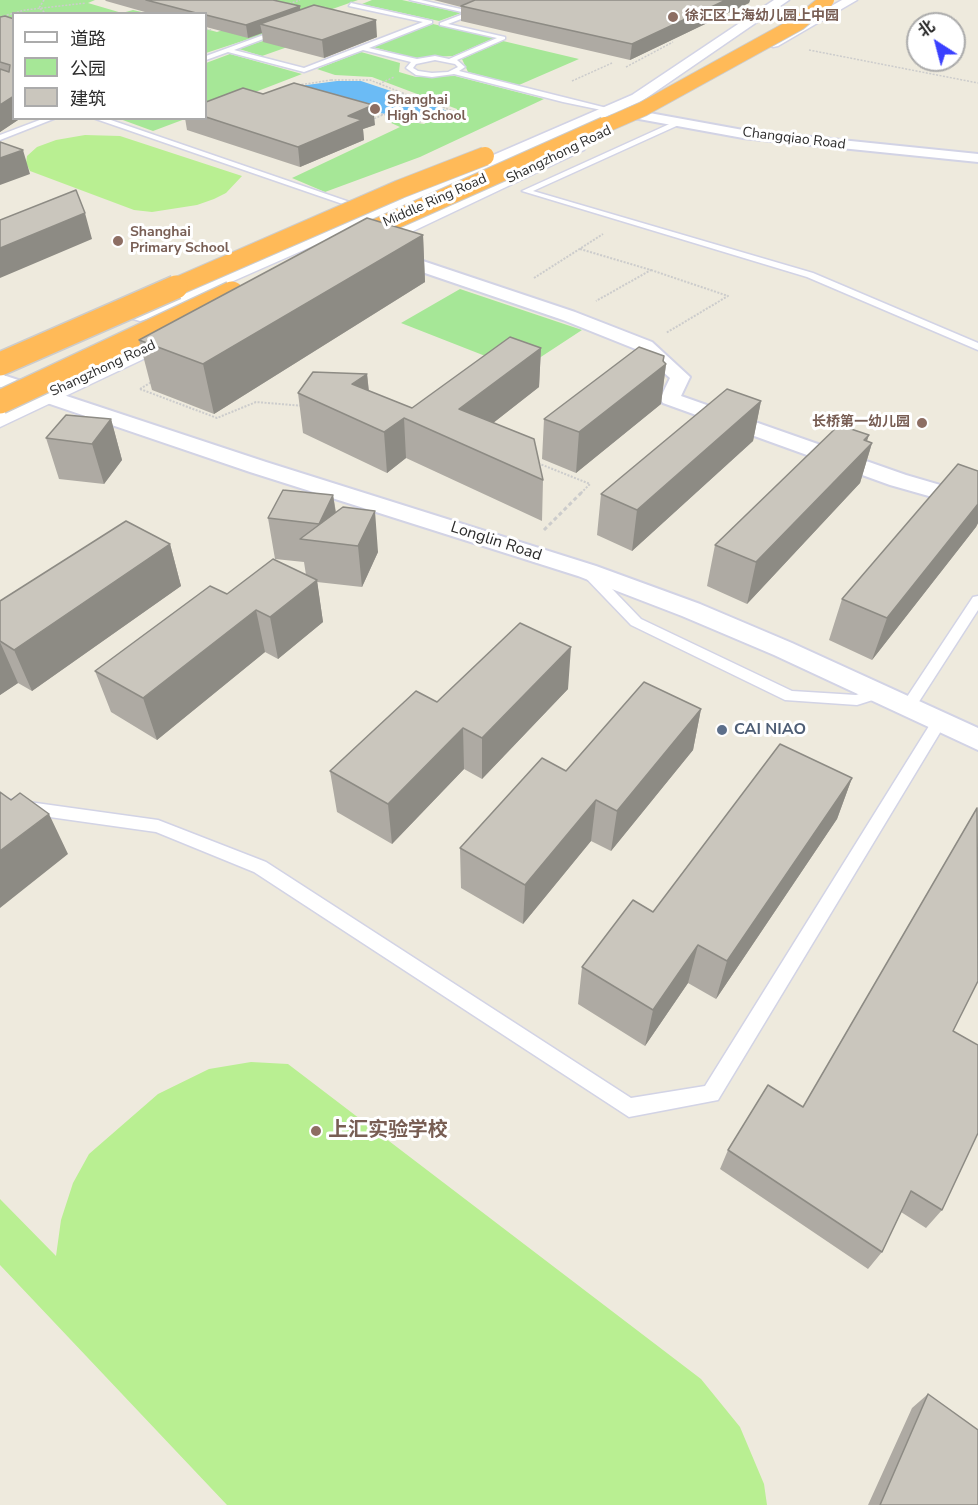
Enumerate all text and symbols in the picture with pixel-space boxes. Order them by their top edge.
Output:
place label: 徐汇区上海幼儿园上中园 [685,9,839,25]
marker: 徐汇区上海幼儿园上中园 [666,10,680,24]
legend [12,12,207,120]
north arrow [906,12,966,72]
text: 北 [914,15,940,43]
text: 道路 [70,27,106,51]
text: 公园 [70,57,106,81]
text: 建筑 [70,87,106,111]
place label: Shanghai High School [387,93,466,125]
marker: Shanghai High School [368,102,382,116]
street label: Shangzhong Road [504,122,614,188]
street label: Changqiao Road [741,124,847,154]
street label: Middle Ring Road [381,171,489,231]
place label: Shanghai Primary School [130,225,229,258]
marker: Shanghai Primary School [111,234,125,248]
street label: Shangzhong Road [47,337,159,401]
place label: 长桥第一幼儿园 [812,415,910,431]
marker: 长桥第一幼儿园 [915,416,929,430]
street label: Longlin Road [448,518,544,566]
place label: CAI NIAO [734,720,806,740]
marker: CAI NIAO [715,723,729,737]
place label: 上汇实验学校 [328,1119,448,1143]
marker: 上汇实验学校 [309,1124,323,1138]

